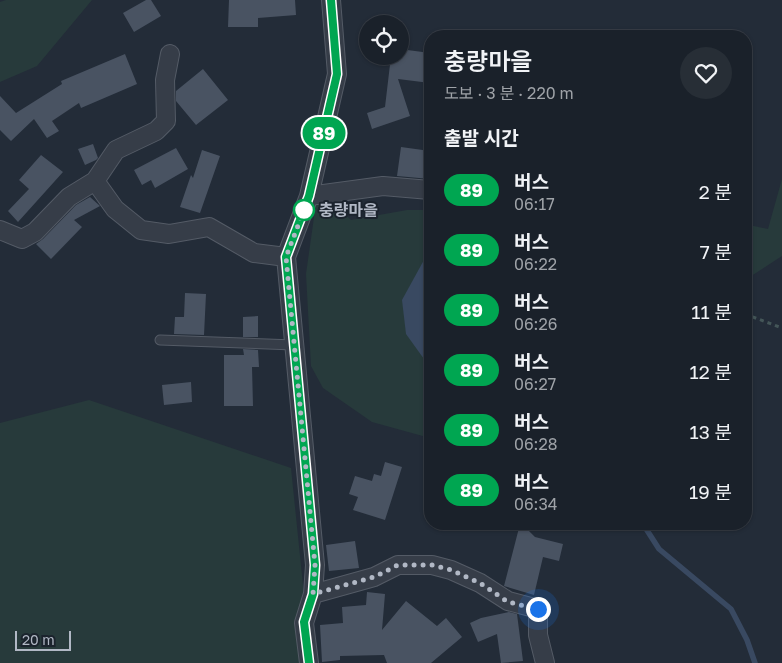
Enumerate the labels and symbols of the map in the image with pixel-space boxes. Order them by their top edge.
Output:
line badge: 89 [302,117,346,149]
marker: 충량마을 [293,199,315,221]
place label: 충량마을 [319,200,378,220]
your location [526,597,551,622]
scale bar [15,628,71,651]

